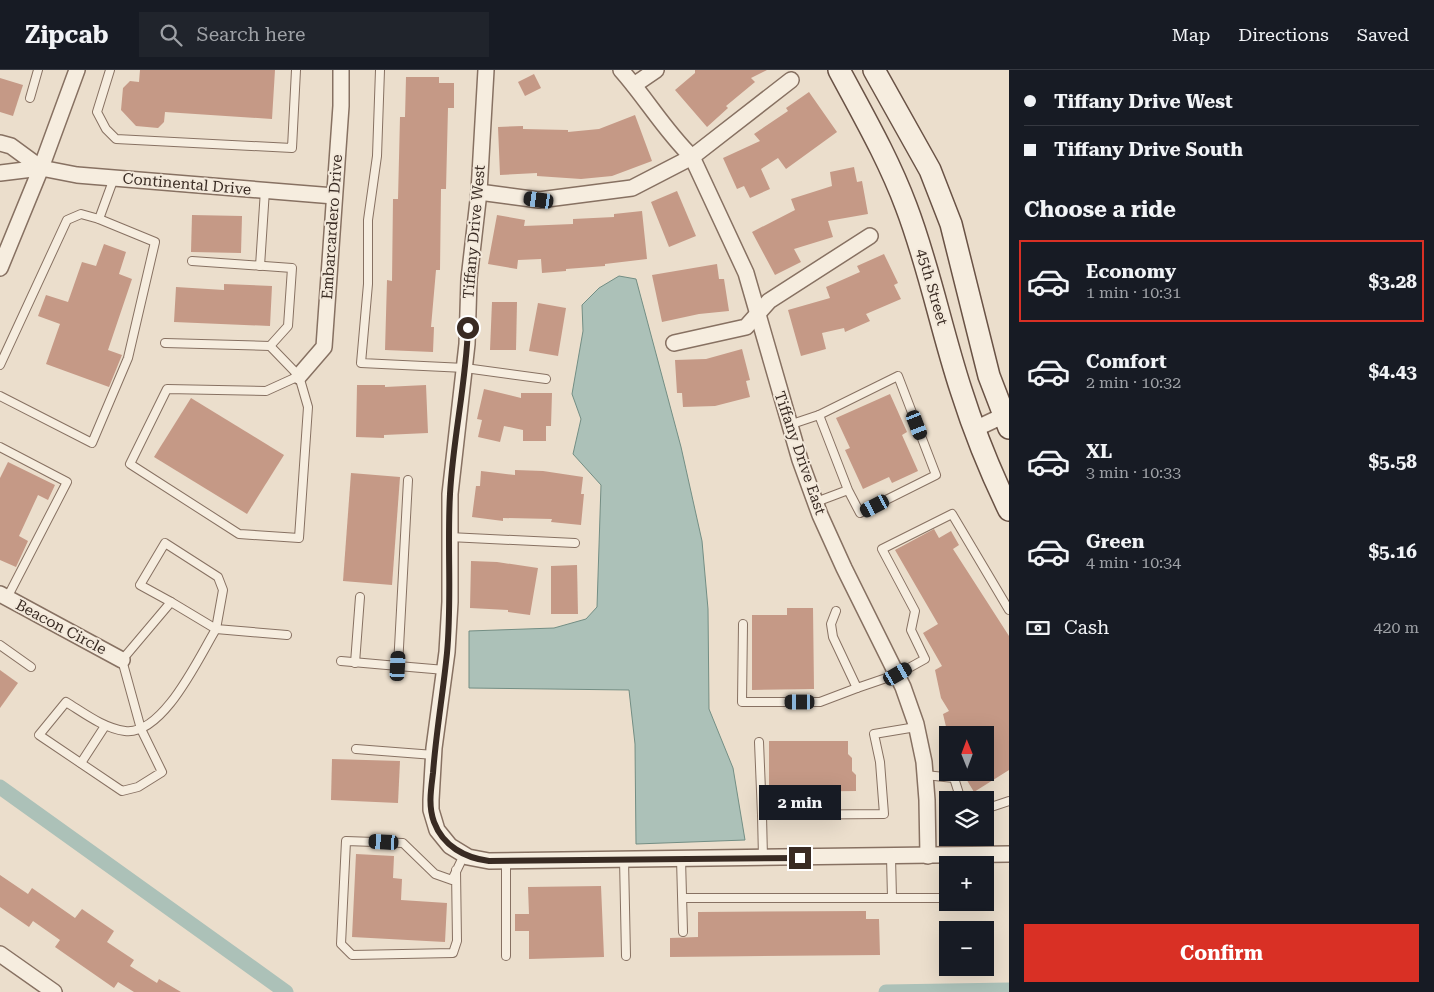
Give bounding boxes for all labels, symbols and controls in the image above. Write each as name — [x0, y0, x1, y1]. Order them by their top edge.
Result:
search box — [139, 12, 489, 57]
text: Zipcab — [25, 21, 109, 49]
icon: search — [157, 21, 185, 49]
text: Search here — [197, 23, 305, 46]
text: Map — [1172, 24, 1210, 45]
text: Directions — [1238, 24, 1329, 45]
text: Saved — [1357, 24, 1409, 45]
text: Tiffany Drive West — [1054, 90, 1233, 113]
text: Tiffany Drive South — [1054, 138, 1243, 161]
street label: Embarcardero Drive — [318, 154, 346, 300]
street label: Tiffany Drive West — [459, 164, 489, 300]
street label: Continental Drive — [122, 169, 252, 199]
car — [523, 190, 554, 210]
text: Choose a ride — [1024, 197, 1176, 222]
street label: 45th Street — [912, 247, 952, 328]
icon: car — [1026, 259, 1071, 304]
text: Economy — [1086, 260, 1176, 283]
text: $3.28 — [1368, 270, 1417, 293]
text: 1 min · 10:31 — [1086, 283, 1181, 302]
route start — [457, 317, 479, 339]
icon: car — [1026, 349, 1071, 394]
text: Comfort — [1086, 350, 1167, 373]
text: $4.43 — [1368, 360, 1417, 383]
text: 2 min · 10:32 — [1086, 373, 1181, 392]
street label: Tiffany Drive East — [770, 389, 830, 517]
car — [904, 408, 929, 442]
icon: car — [1026, 439, 1071, 484]
text: XL — [1086, 440, 1112, 463]
text: $5.58 — [1368, 450, 1417, 473]
text: 3 min · 10:33 — [1086, 463, 1181, 482]
car — [858, 493, 891, 519]
icon: car — [1026, 529, 1071, 574]
text: Green — [1086, 530, 1144, 553]
text: $5.16 — [1368, 540, 1417, 563]
text: 4 min · 10:34 — [1086, 553, 1181, 572]
street label: Beacon Circle — [13, 596, 109, 658]
icon: cash — [1024, 614, 1052, 642]
text: Cash — [1064, 616, 1109, 639]
text: 420 m — [1373, 618, 1419, 637]
car — [389, 651, 406, 681]
car — [881, 660, 914, 688]
car — [785, 695, 815, 710]
north arrow — [939, 726, 994, 781]
map controls — [939, 726, 994, 976]
callout: 2 min — [759, 786, 841, 820]
button: layers — [939, 791, 994, 846]
text: 2 min — [778, 793, 822, 812]
car — [368, 834, 399, 850]
route end — [789, 847, 811, 869]
button: + — [939, 856, 994, 911]
button: − — [939, 921, 994, 976]
button: Confirm — [1024, 924, 1419, 982]

